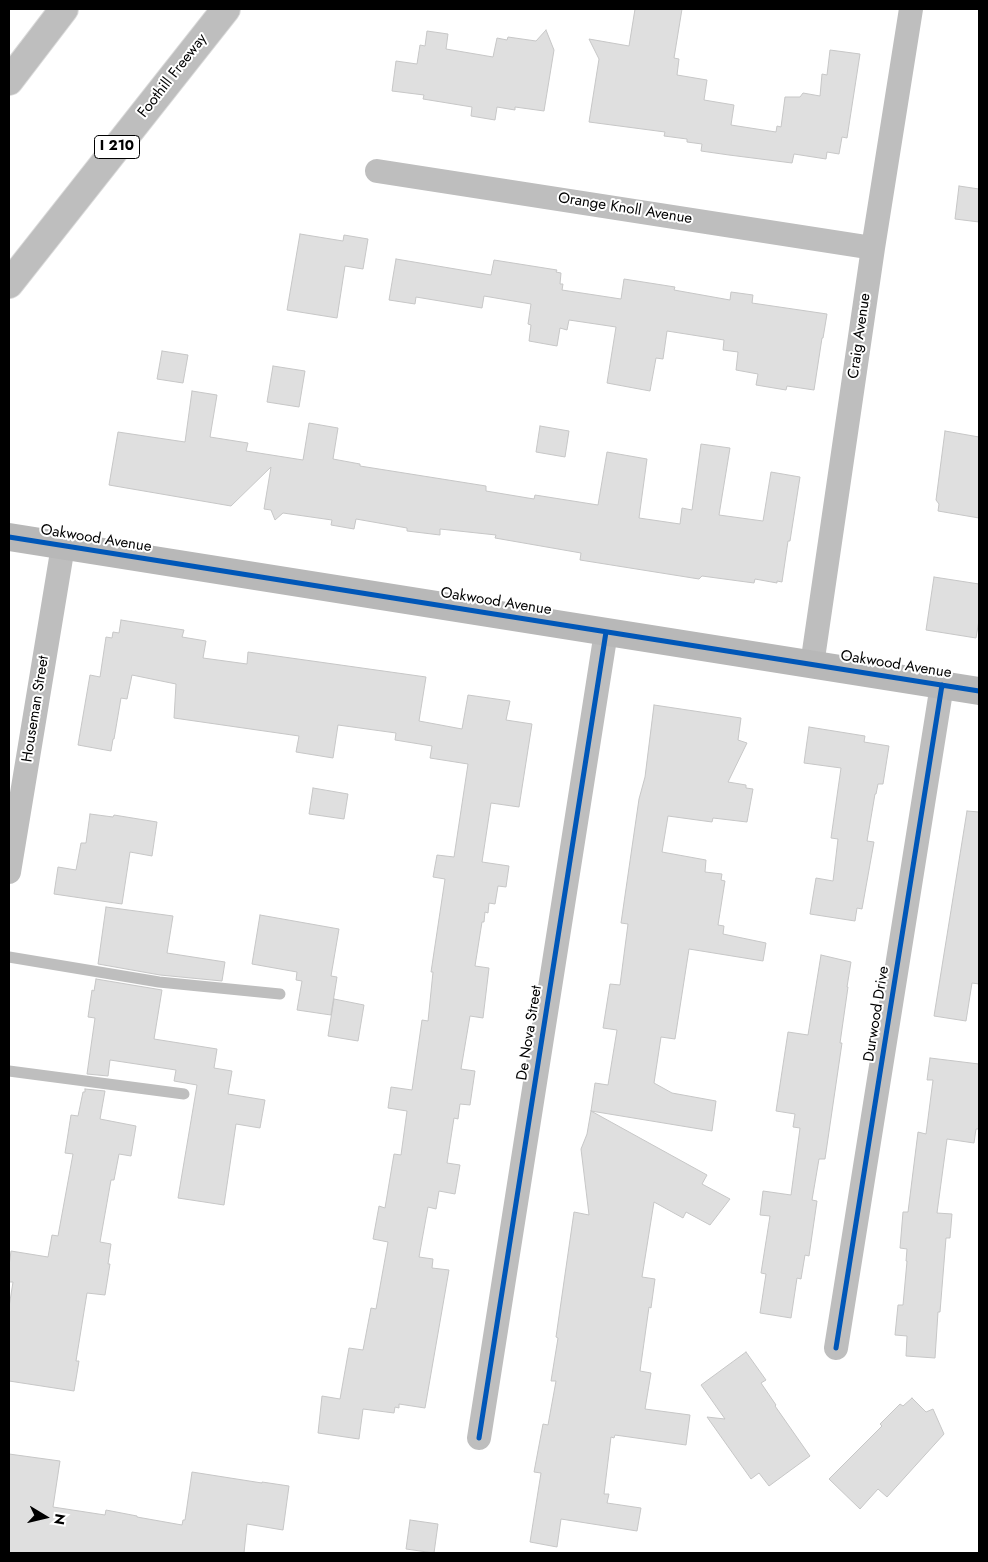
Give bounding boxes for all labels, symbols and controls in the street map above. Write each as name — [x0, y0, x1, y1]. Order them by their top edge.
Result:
street label: Foothill Freeway — [135, 30, 211, 122]
road number: I 210 — [94, 136, 140, 158]
street label: Orange Knoll Avenue — [557, 190, 693, 228]
street label: Craig Avenue — [845, 292, 875, 380]
street label: Oakwood Avenue — [39, 521, 153, 557]
street label: Oakwood Avenue — [439, 584, 553, 620]
street label: Oakwood Avenue — [839, 647, 953, 683]
street label: Houseman Street — [19, 654, 53, 764]
street label: Durwood Drive — [861, 965, 893, 1063]
street label: De Nova Street — [514, 984, 546, 1082]
north arrow — [20, 1492, 70, 1542]
text: N — [49, 1512, 71, 1526]

